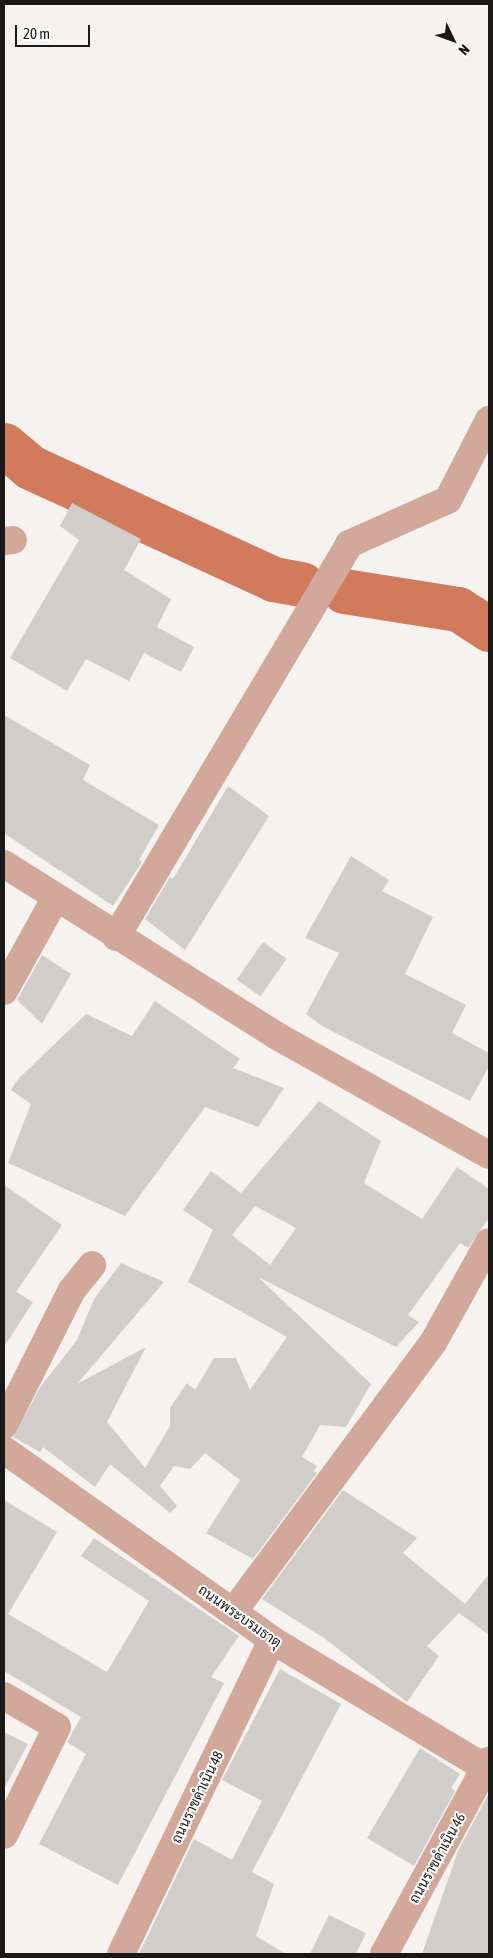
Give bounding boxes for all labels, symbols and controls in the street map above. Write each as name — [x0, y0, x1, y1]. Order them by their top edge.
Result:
scale bar — [18, 15, 92, 47]
north arrow — [428, 15, 478, 65]
text: 20 m — [23, 25, 50, 42]
text: N — [455, 42, 473, 58]
street label: ถนนพระบรมธาตุ — [195, 1581, 285, 1651]
street label: ถนนราขดำเนิน 48 — [167, 1748, 227, 1846]
street label: ถนนราขดำเนิน 46 — [405, 1810, 469, 1906]

